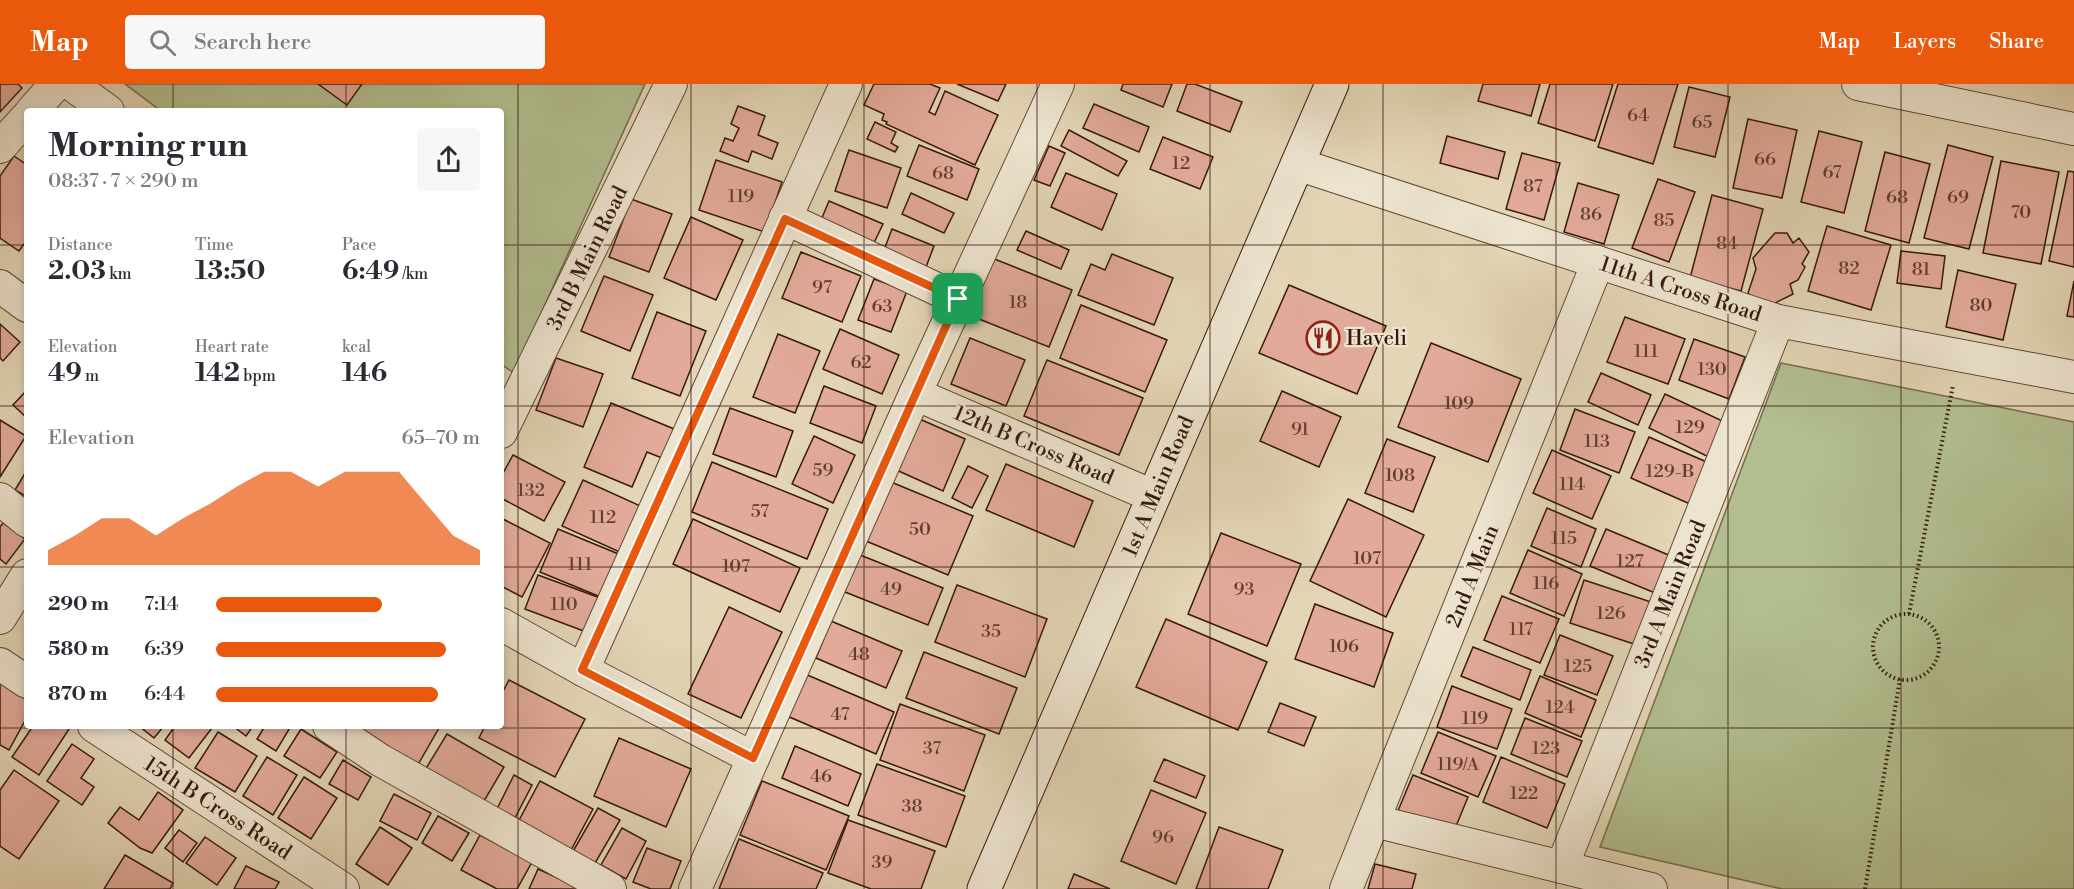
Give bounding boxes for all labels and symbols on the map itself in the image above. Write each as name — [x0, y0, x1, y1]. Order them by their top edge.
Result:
house number: 64 — [1627, 104, 1649, 127]
house number: 65 — [1692, 111, 1712, 134]
house number: 66 — [1754, 148, 1776, 171]
house number: 12 — [1172, 152, 1190, 175]
house number: 67 — [1822, 161, 1842, 184]
house number: 68 — [932, 162, 954, 185]
house number: 87 — [1523, 175, 1543, 198]
street label: 3rd B Main Road — [542, 182, 634, 335]
house number: 119 — [728, 185, 754, 208]
house number: 68 — [1886, 186, 1908, 209]
house number: 69 — [1947, 186, 1969, 209]
house number: 70 — [2011, 201, 2031, 224]
house number: 86 — [1580, 203, 1602, 226]
house number: 85 — [1654, 209, 1675, 232]
house number: 84 — [1716, 232, 1738, 255]
street label: 11th A Cross Road — [1597, 252, 1765, 328]
house number: 82 — [1838, 257, 1860, 280]
house number: 81 — [1912, 258, 1930, 281]
pin — [932, 273, 983, 324]
house number: 97 — [812, 276, 832, 299]
house number: 18 — [1009, 291, 1027, 314]
house number: 80 — [1970, 294, 1993, 317]
house number: 63 — [872, 295, 892, 318]
restaurant icon: Haveli — [1305, 320, 1341, 356]
place label: Haveli — [1346, 326, 1407, 352]
house number: 111 — [1634, 340, 1658, 363]
house number: 62 — [850, 351, 872, 374]
house number: 130 — [1697, 358, 1727, 381]
house number: 109 — [1444, 392, 1474, 415]
street label: 12th B Cross Road — [950, 400, 1118, 491]
street label: 1st A Main Road — [1118, 412, 1200, 561]
house number: 129 — [1675, 416, 1705, 439]
house number: 91 — [1291, 418, 1309, 441]
house number: 113 — [1584, 430, 1610, 453]
house number: 59 — [813, 459, 834, 482]
house number: 129-B — [1645, 460, 1695, 483]
house number: 108 — [1385, 464, 1415, 487]
house number: 114 — [1559, 473, 1585, 496]
house number: 132 — [517, 479, 545, 502]
house number: 57 — [751, 500, 769, 523]
house number: 112 — [590, 506, 616, 529]
street label: 3rd A Main Road — [1629, 517, 1712, 672]
house number: 50 — [909, 518, 931, 541]
street label: 2nd A Main — [1441, 521, 1505, 631]
house number: 115 — [1551, 527, 1577, 550]
house number: 107 — [1353, 547, 1381, 570]
house number: 127 — [1616, 550, 1644, 573]
house number: 111 — [568, 553, 592, 576]
house number: 107 — [722, 555, 750, 578]
house number: 116 — [1533, 572, 1559, 595]
house number: 49 — [880, 578, 902, 601]
house number: 93 — [1234, 578, 1254, 601]
house number: 110 — [550, 593, 578, 616]
house number: 126 — [1596, 602, 1626, 625]
house number: 117 — [1509, 618, 1533, 641]
house number: 35 — [981, 620, 1001, 643]
house number: 106 — [1329, 635, 1359, 658]
house number: 48 — [848, 643, 870, 666]
house number: 125 — [1564, 655, 1592, 678]
house number: 124 — [1545, 696, 1575, 719]
house number: 47 — [830, 703, 850, 726]
house number: 119 — [1462, 707, 1488, 730]
house number: 37 — [923, 737, 941, 760]
house number: 123 — [1532, 737, 1560, 760]
street label: 15th B Cross Road — [139, 751, 296, 866]
house number: 119/A — [1437, 753, 1480, 776]
house number: 46 — [810, 765, 832, 788]
house number: 122 — [1510, 782, 1538, 805]
house number: 38 — [902, 795, 922, 818]
house number: 96 — [1152, 826, 1174, 849]
house number: 39 — [872, 851, 893, 874]

